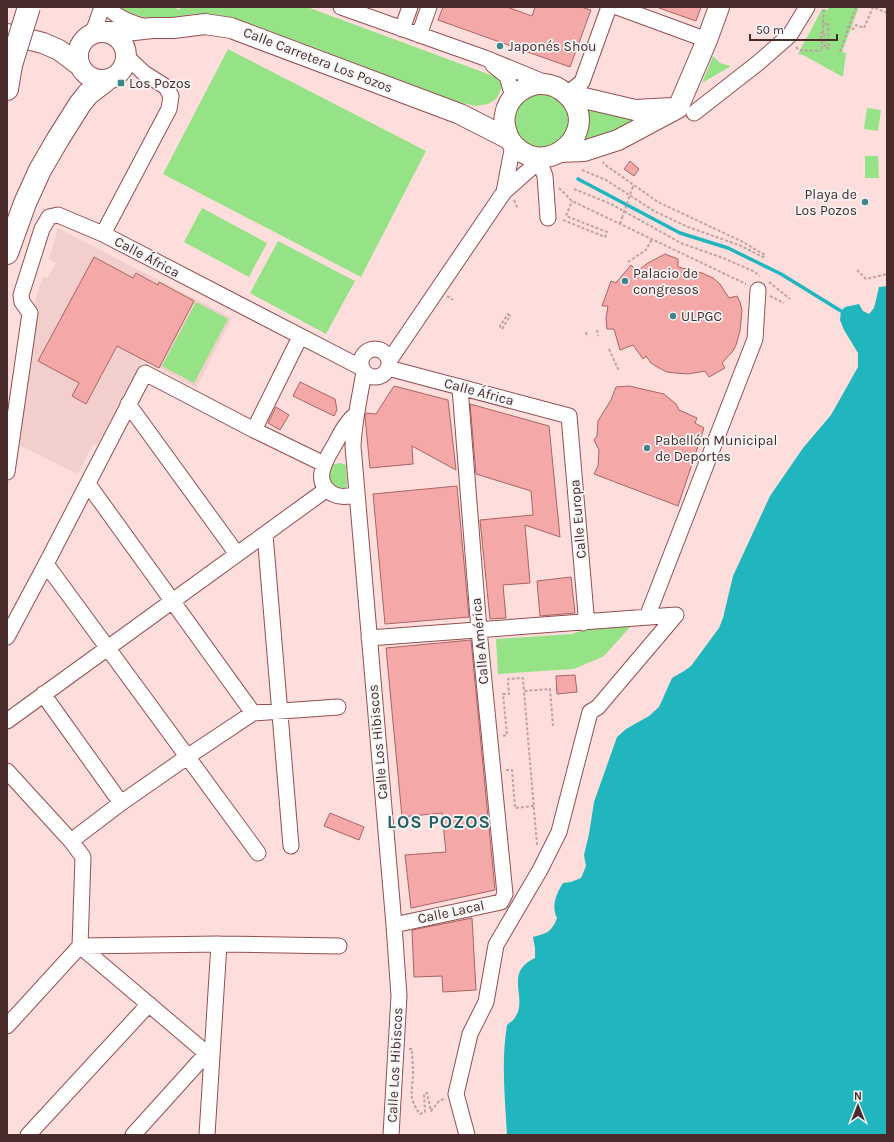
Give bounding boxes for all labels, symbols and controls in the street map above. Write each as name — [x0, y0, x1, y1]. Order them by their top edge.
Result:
scale bar — [750, 16, 837, 42]
text: 50 m — [756, 23, 784, 37]
street label: Calle Carretera Los Pozos — [241, 24, 395, 96]
place label: Japonés Shou — [508, 38, 597, 55]
marker: Japonés Shou — [495, 41, 505, 51]
place label: Los Pozos — [129, 75, 191, 92]
marker: Los Pozos — [116, 78, 126, 88]
place label: Playa de Los Pozos — [795, 186, 857, 219]
marker: Playa de Los Pozos — [860, 197, 870, 207]
street label: Calle África — [111, 232, 183, 281]
place label: Palacio de congresos — [633, 265, 699, 298]
marker: Palacio de congresos — [620, 276, 630, 286]
place label: ULPGC — [681, 308, 722, 325]
marker: ULPGC — [668, 311, 678, 321]
street label: Calle África — [442, 374, 516, 409]
place label: Pabellón Municipal de Deportes — [655, 432, 777, 465]
marker: Pabellón Municipal de Deportes — [642, 443, 652, 453]
street label: Calle Europa — [566, 479, 590, 559]
street label: Calle América — [468, 597, 492, 685]
street label: Calle Los Hibiscos — [365, 684, 391, 800]
district label: LOS POZOS — [387, 811, 491, 833]
street label: Calle Lacal — [416, 897, 486, 927]
street label: Calle Los Hibiscos — [383, 1007, 407, 1123]
north arrow — [838, 1086, 878, 1126]
text: N — [854, 1090, 862, 1103]

